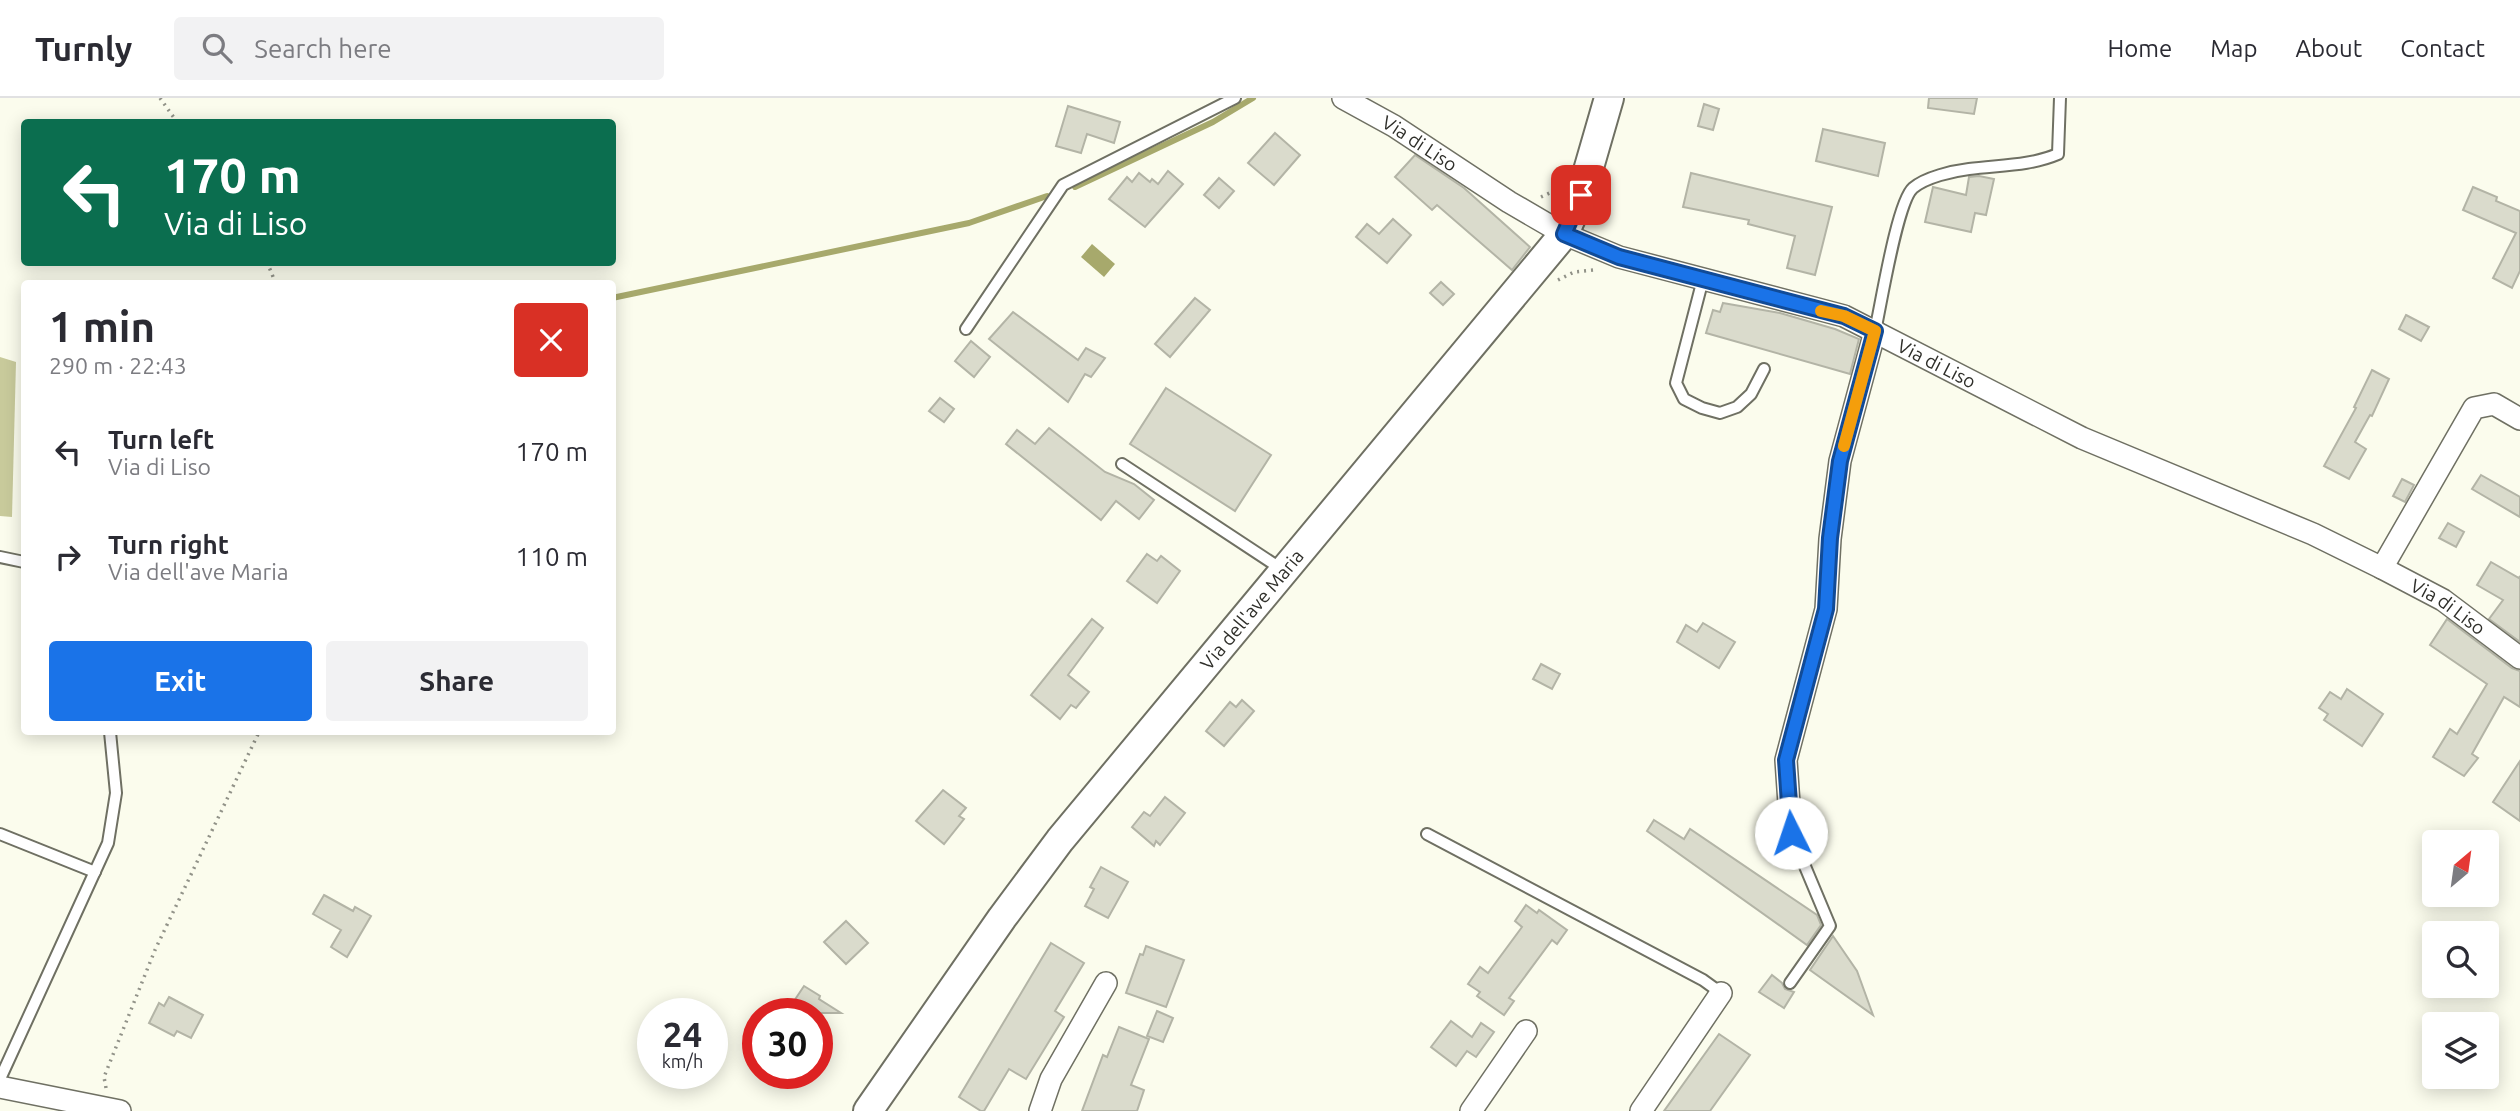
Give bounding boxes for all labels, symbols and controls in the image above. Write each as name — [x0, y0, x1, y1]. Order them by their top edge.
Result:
search box — [174, 17, 664, 80]
icon: search — [198, 29, 236, 67]
text: Turnly — [35, 30, 132, 67]
text: Search here — [254, 34, 392, 63]
text: Home — [2107, 35, 2172, 62]
text: Map — [2210, 35, 2257, 62]
text: About — [2295, 35, 2362, 62]
text: Contact — [2400, 35, 2485, 62]
street label: Via di Liso — [1378, 111, 1461, 176]
icon: left — [49, 147, 140, 238]
text: 170 m — [164, 147, 301, 202]
pin — [1551, 165, 1611, 225]
icon: arrive — [1562, 176, 1600, 214]
text: Via di Liso — [164, 205, 307, 241]
text: 1 min — [49, 303, 155, 350]
button: close — [514, 303, 588, 377]
street label: Via di Liso — [1894, 334, 1980, 393]
text: 290 m · 22:43 — [49, 353, 187, 378]
text: Turn left — [108, 425, 214, 454]
icon: left — [49, 433, 87, 471]
text: 170 m — [516, 437, 588, 466]
text: Via di Liso — [108, 454, 211, 479]
text: Turn right — [108, 530, 229, 559]
icon: right — [49, 538, 87, 576]
text: 110 m — [516, 542, 588, 571]
street label: Via dell'ave Maria — [1196, 545, 1308, 674]
text: Via dell'ave Maria — [108, 559, 289, 584]
street label: Via di Liso — [2407, 574, 2490, 639]
button: Exit — [49, 641, 312, 721]
button: Share — [326, 641, 588, 721]
position arrow — [1754, 796, 1828, 870]
north arrow — [2422, 830, 2499, 906]
map controls — [2422, 830, 2499, 1089]
button: search — [2422, 921, 2499, 998]
speed limit sign: 30 — [742, 998, 833, 1089]
button: layers — [2422, 1012, 2499, 1089]
text: 24 — [663, 1014, 702, 1054]
text: km/h — [662, 1051, 703, 1071]

